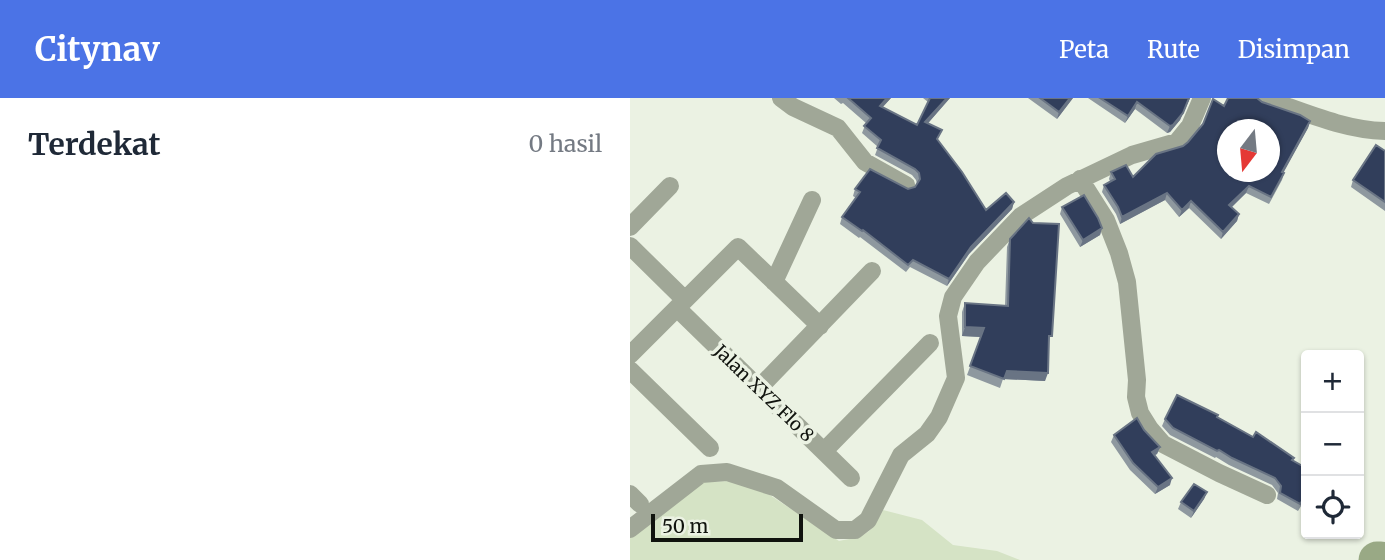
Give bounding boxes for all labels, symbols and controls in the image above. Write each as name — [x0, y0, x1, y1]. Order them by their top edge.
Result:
text: Citynav — [35, 29, 160, 70]
text: Peta — [1059, 34, 1109, 65]
text: Rute — [1147, 34, 1200, 65]
text: Disimpan — [1238, 34, 1350, 65]
north arrow — [1217, 119, 1280, 182]
text: Terdekat — [28, 125, 161, 163]
text: 0 hasil — [528, 129, 602, 158]
street label: Jalan XYZ Flo 8 — [709, 339, 819, 446]
map controls — [1301, 350, 1364, 539]
button: + — [1301, 350, 1364, 413]
button: − — [1301, 413, 1364, 476]
button: locate — [1301, 476, 1364, 539]
scale bar — [651, 511, 803, 543]
text: 50 m — [662, 514, 708, 538]

